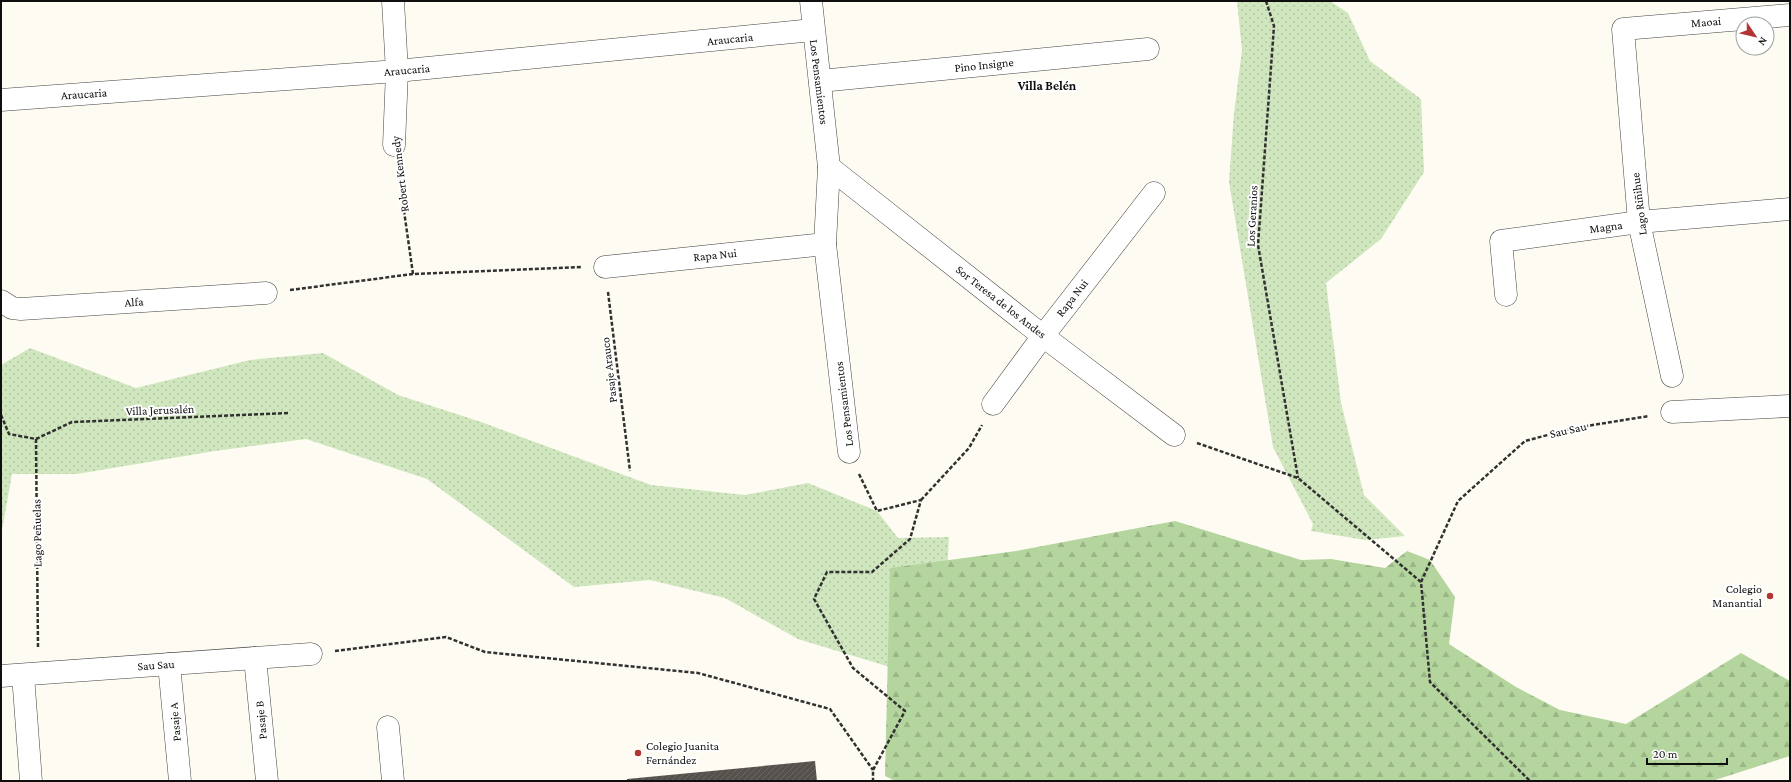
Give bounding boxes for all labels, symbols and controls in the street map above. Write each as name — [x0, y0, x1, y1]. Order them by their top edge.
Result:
street label: Maoai — [1690, 14, 1722, 30]
north arrow — [1735, 16, 1775, 56]
street label: Araucaria — [706, 30, 754, 48]
text: N — [1756, 35, 1770, 49]
street label: Los Pensamientos — [807, 39, 831, 126]
street label: Pino Insigne — [954, 55, 1014, 75]
street label: Araucaria — [383, 61, 431, 79]
district label: Villa Belén — [1017, 78, 1077, 93]
street label: Araucaria — [60, 85, 108, 103]
street label: Robert Kennedy — [388, 135, 412, 213]
street label: Lago Riñihue — [1628, 172, 1650, 236]
street label: Los Geranios — [1243, 185, 1261, 247]
street label: Magna — [1589, 218, 1624, 236]
street label: Rapa Nui — [693, 246, 737, 264]
street label: Sor Teresa de los Andes — [953, 262, 1049, 342]
street label: Rapa Nui — [1053, 277, 1091, 319]
street label: Alfa — [124, 294, 144, 310]
street label: Pasaje Arauco — [598, 336, 620, 403]
street label: Los Pensamientos — [832, 360, 856, 447]
street label: Villa Jerusalén — [126, 402, 195, 418]
street label: Sau Sau — [1548, 419, 1588, 441]
street label: Lago Peñuelas — [29, 499, 45, 567]
place label: Colegio Manantial — [1712, 582, 1762, 610]
marker: Colegio Manantial — [1765, 591, 1775, 601]
street label: Sau Sau — [137, 657, 176, 673]
street label: Pasaje B — [252, 700, 270, 740]
street label: Pasaje A — [166, 702, 184, 742]
place label: Colegio Juanita Fernández — [646, 739, 720, 767]
scale bar — [1647, 740, 1727, 766]
text: 20 m — [1653, 747, 1678, 761]
marker: Colegio Juanita Fernández — [633, 748, 643, 758]

